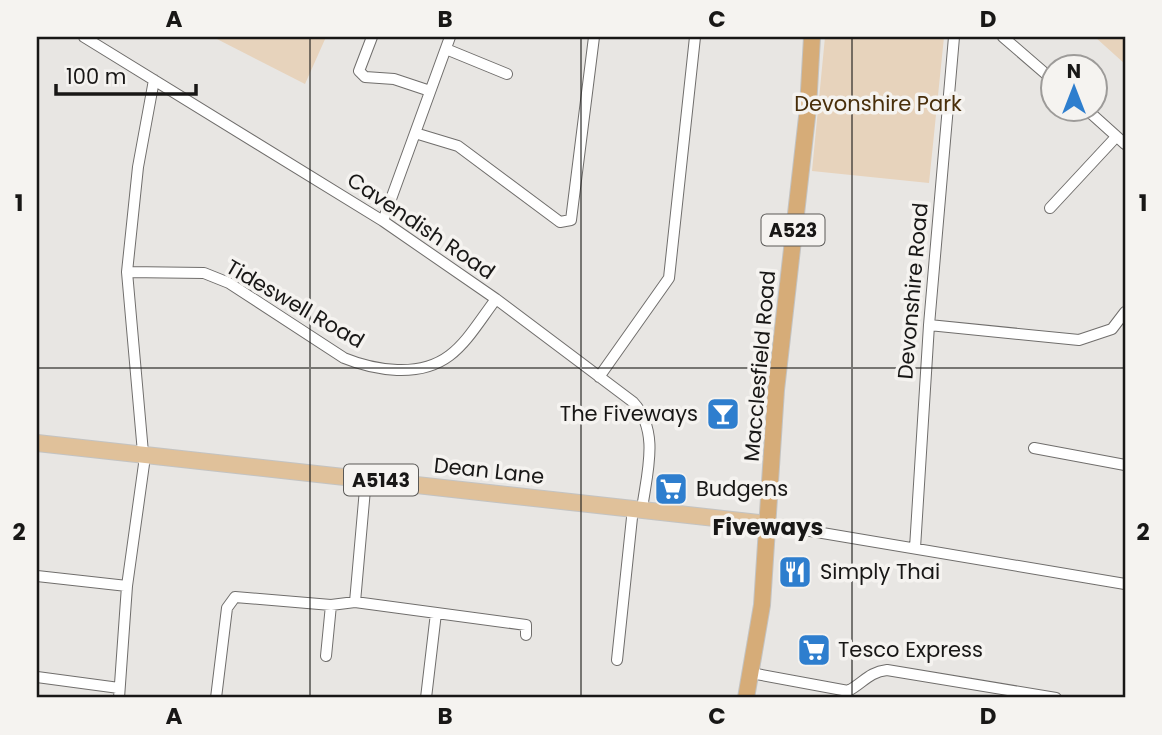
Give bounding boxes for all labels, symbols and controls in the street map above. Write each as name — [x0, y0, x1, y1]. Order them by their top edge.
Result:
text: A — [166, 3, 183, 35]
text: B — [437, 3, 453, 35]
text: C — [708, 3, 726, 35]
text: D — [980, 3, 996, 35]
scale bar — [56, 52, 196, 96]
north arrow — [1040, 52, 1110, 122]
text: N — [1067, 58, 1081, 85]
text: 100 m — [66, 62, 126, 91]
park label: Devonshire Park — [794, 89, 962, 118]
street label: Cavendish Road — [342, 165, 501, 286]
text: 1 — [15, 187, 23, 219]
text: 1 — [1139, 187, 1147, 219]
street label: Devonshire Road — [890, 201, 935, 380]
road number: A523 — [762, 214, 824, 246]
street label: Tideswell Road — [221, 252, 370, 355]
street label: Macclesfield Road — [737, 269, 782, 463]
bar icon: The Fiveways — [704, 395, 742, 433]
place label: The Fiveways — [560, 399, 698, 428]
street label: Dean Lane — [432, 450, 546, 491]
road number: A5143 — [344, 464, 418, 495]
supermarket icon: Budgens — [652, 470, 690, 508]
place label: Budgens — [696, 474, 788, 503]
district label: Fiveways — [713, 511, 823, 543]
text: 2 — [12, 516, 26, 548]
text: 2 — [1136, 516, 1150, 548]
restaurant icon: Simply Thai — [776, 553, 814, 591]
place label: Simply Thai — [820, 557, 940, 586]
supermarket icon: Tesco Express — [795, 631, 833, 669]
place label: Tesco Express — [838, 635, 983, 664]
text: A — [166, 700, 183, 732]
text: B — [437, 700, 453, 732]
text: C — [708, 700, 726, 732]
text: D — [980, 700, 996, 732]

